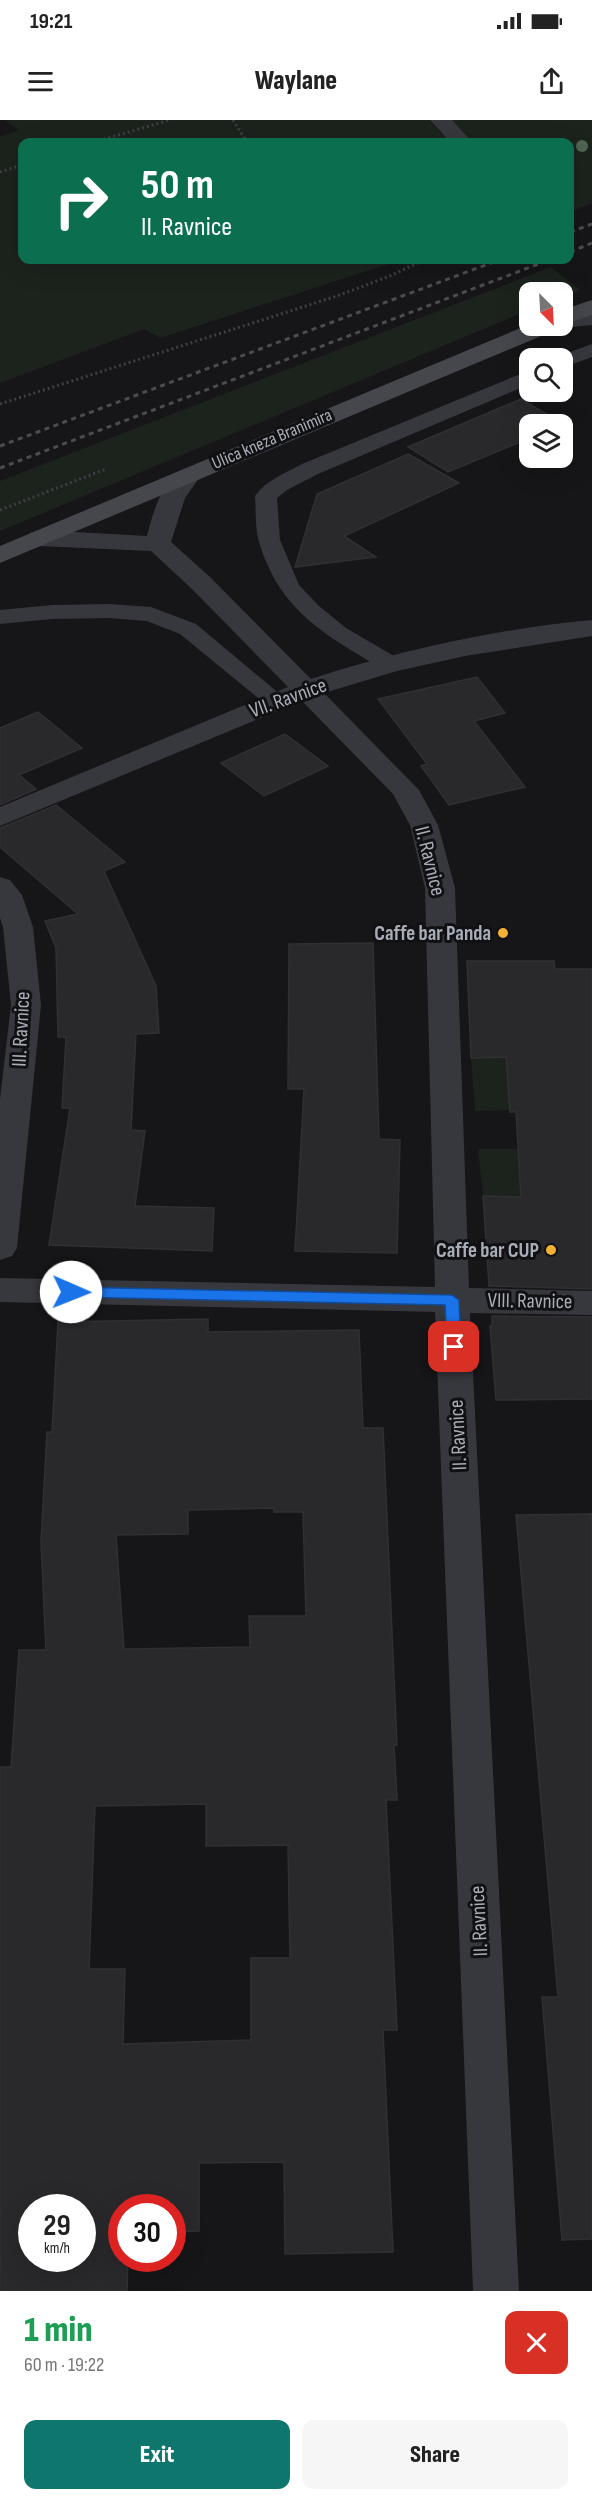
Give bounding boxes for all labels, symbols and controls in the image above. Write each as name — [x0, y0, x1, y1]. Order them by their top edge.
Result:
text: 19:21 — [30, 8, 72, 35]
icon: menu — [24, 65, 57, 98]
text: Waylane — [255, 65, 337, 97]
icon: share — [535, 65, 568, 98]
text: 50 m — [141, 160, 214, 211]
icon: right — [42, 162, 120, 240]
text: II. Ravnice — [141, 211, 232, 243]
north arrow — [519, 282, 573, 336]
map controls — [519, 282, 573, 468]
button: search — [519, 348, 573, 402]
street label: Ulica kneza Branimira — [209, 404, 335, 474]
button: layers — [519, 414, 573, 468]
street label: VII. Ravnice — [246, 673, 330, 723]
street label: II. Ravnice — [409, 824, 451, 898]
place label: Caffe bar Panda — [374, 921, 491, 946]
marker: Caffe bar Panda — [496, 926, 510, 940]
street label: III. Ravnice — [7, 991, 35, 1067]
place label: Caffe bar CUP — [436, 1238, 539, 1263]
marker: Caffe bar CUP — [544, 1243, 558, 1257]
position arrow — [39, 1260, 103, 1324]
street label: VIII. Ravnice — [487, 1288, 573, 1314]
pin — [428, 1321, 479, 1372]
icon: arrive — [437, 1330, 470, 1363]
street label: II. Ravnice — [444, 1399, 472, 1471]
street label: II. Ravnice — [465, 1885, 493, 1957]
speed limit sign: 30 — [108, 2194, 186, 2272]
text: 29 — [43, 2208, 71, 2244]
text: km/h — [44, 2239, 70, 2258]
text: 1 min — [24, 2309, 92, 2352]
button: close — [505, 2311, 568, 2374]
text: 60 m · 19:22 — [24, 2353, 104, 2377]
button: Exit — [24, 2420, 290, 2489]
button: Share — [302, 2420, 568, 2489]

